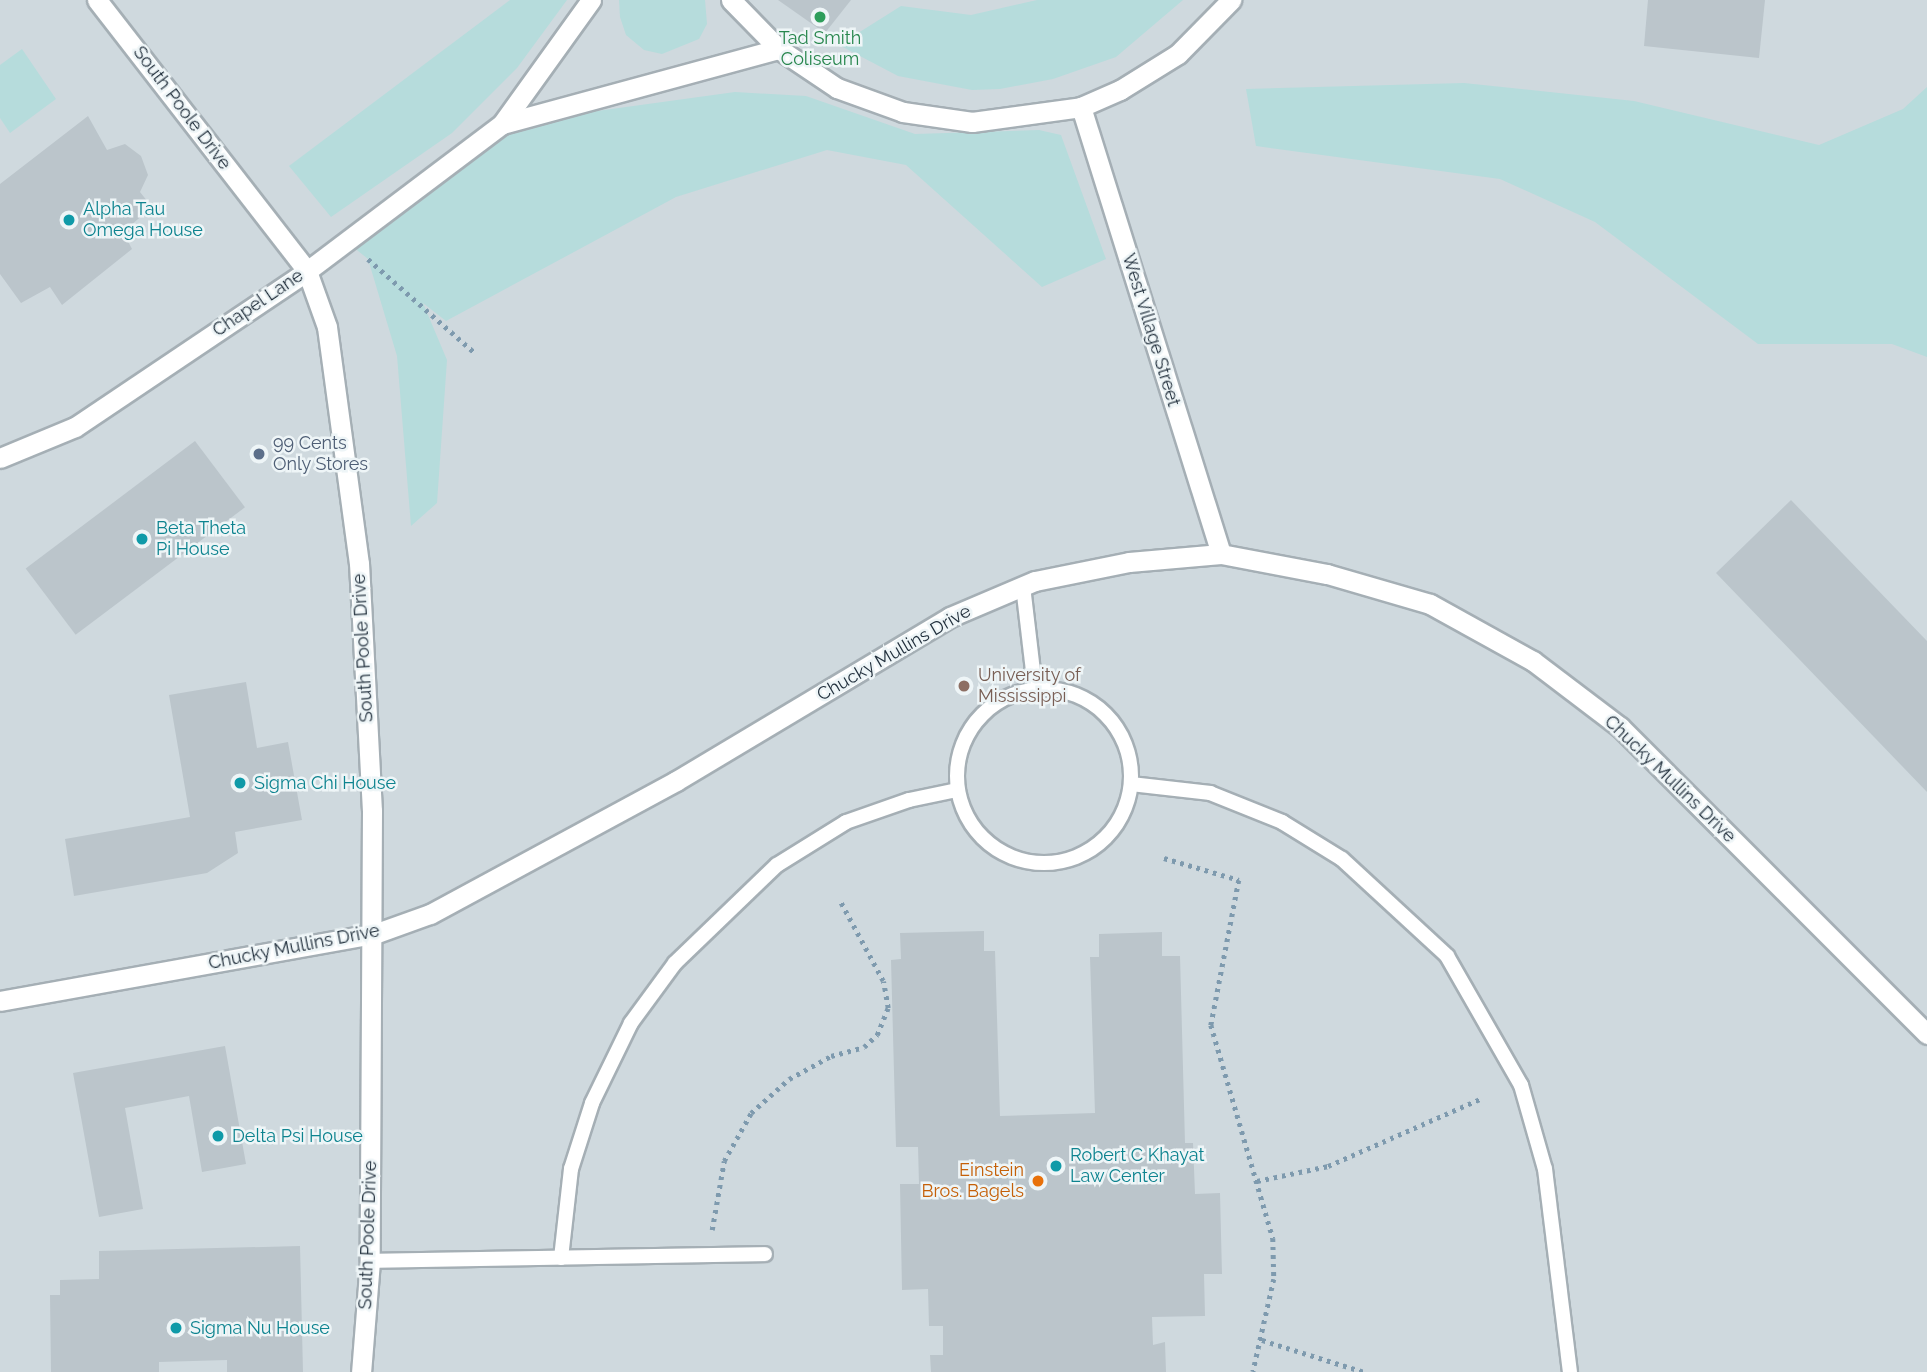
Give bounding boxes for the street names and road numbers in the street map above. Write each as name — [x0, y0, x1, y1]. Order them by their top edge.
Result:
street label: South Poole Drive — [129, 42, 235, 174]
street label: West Village Street — [1117, 251, 1185, 409]
street label: Chapel Lane — [208, 265, 308, 341]
street label: South Poole Drive — [348, 573, 378, 723]
street label: Chucky Mullins Drive — [813, 600, 975, 706]
street label: Chucky Mullins Drive — [1600, 711, 1740, 847]
street label: Chucky Mullins Drive — [206, 920, 382, 974]
street label: South Poole Drive — [355, 1160, 381, 1310]

